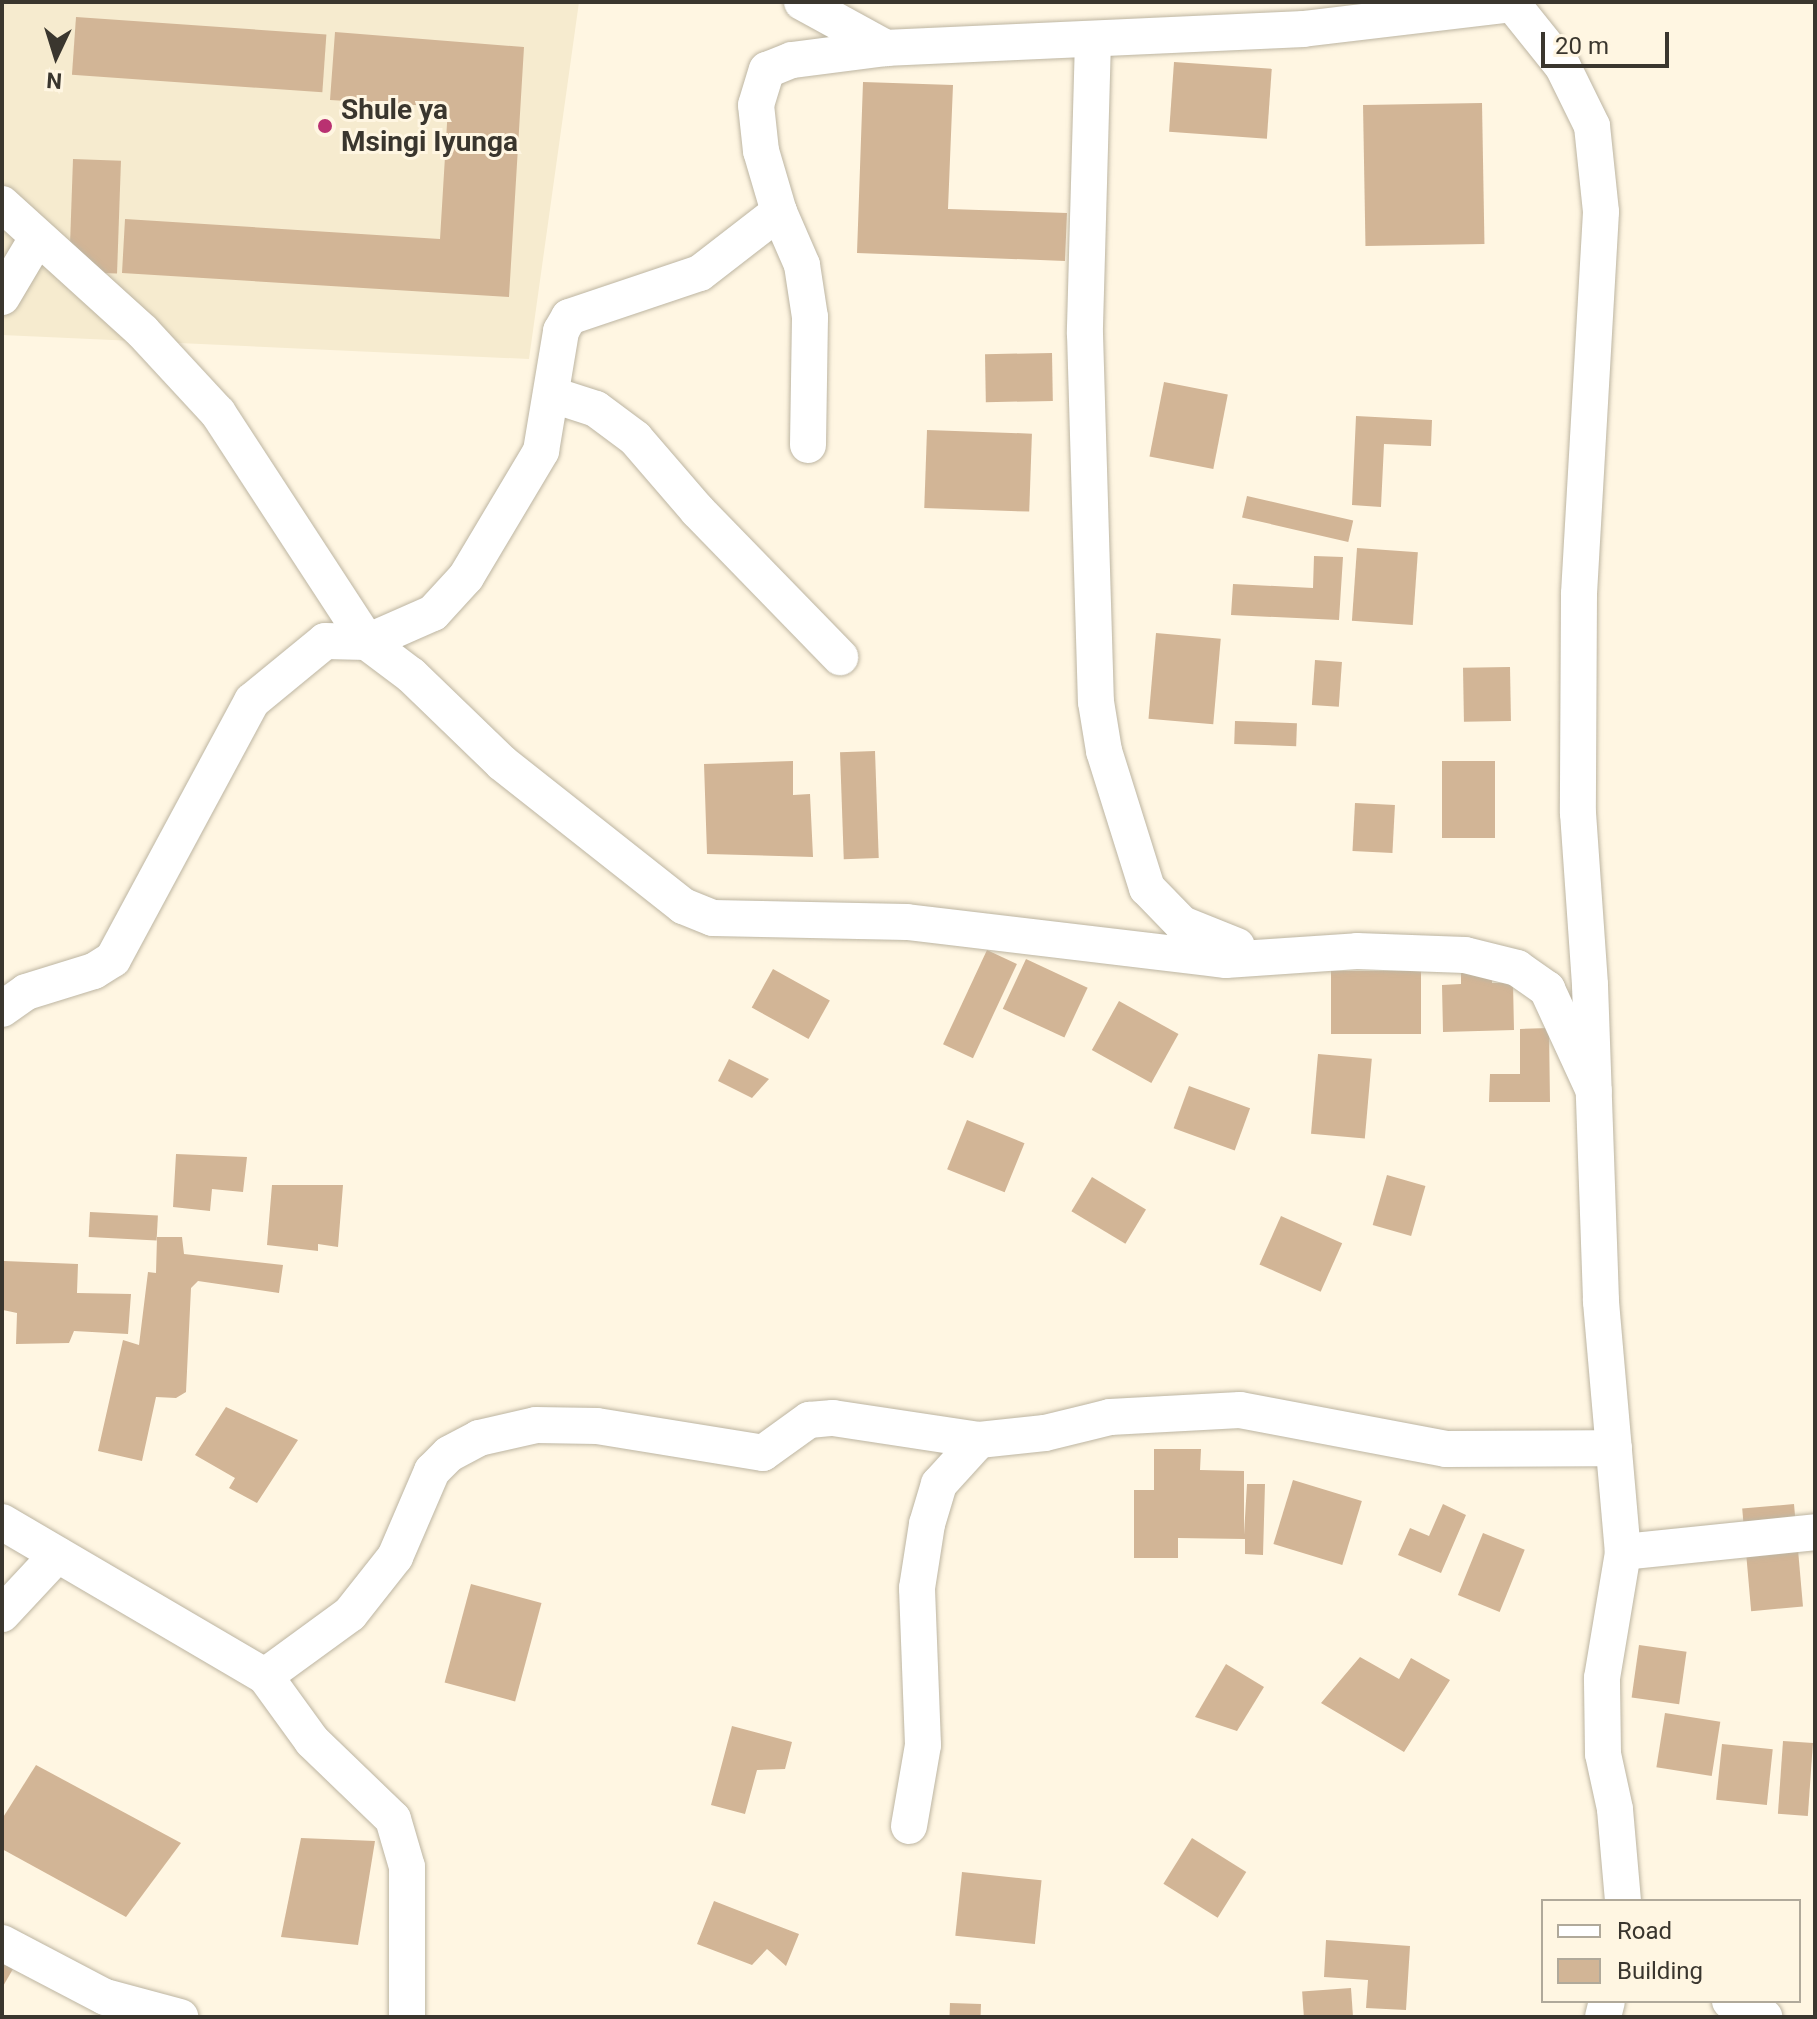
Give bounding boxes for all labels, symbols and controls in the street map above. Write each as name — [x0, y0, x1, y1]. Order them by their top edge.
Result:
north arrow — [16, 16, 96, 96]
scale bar — [1545, 16, 1673, 66]
text: 20 m — [1555, 32, 1609, 60]
text: N — [46, 67, 63, 93]
place label: Shule ya Msingi Iyunga — [341, 93, 518, 159]
marker: Shule ya Msingi Iyunga — [316, 117, 334, 135]
legend — [1541, 1899, 1801, 2003]
text: Road — [1617, 1917, 1672, 1945]
text: Building — [1617, 1957, 1703, 1985]

